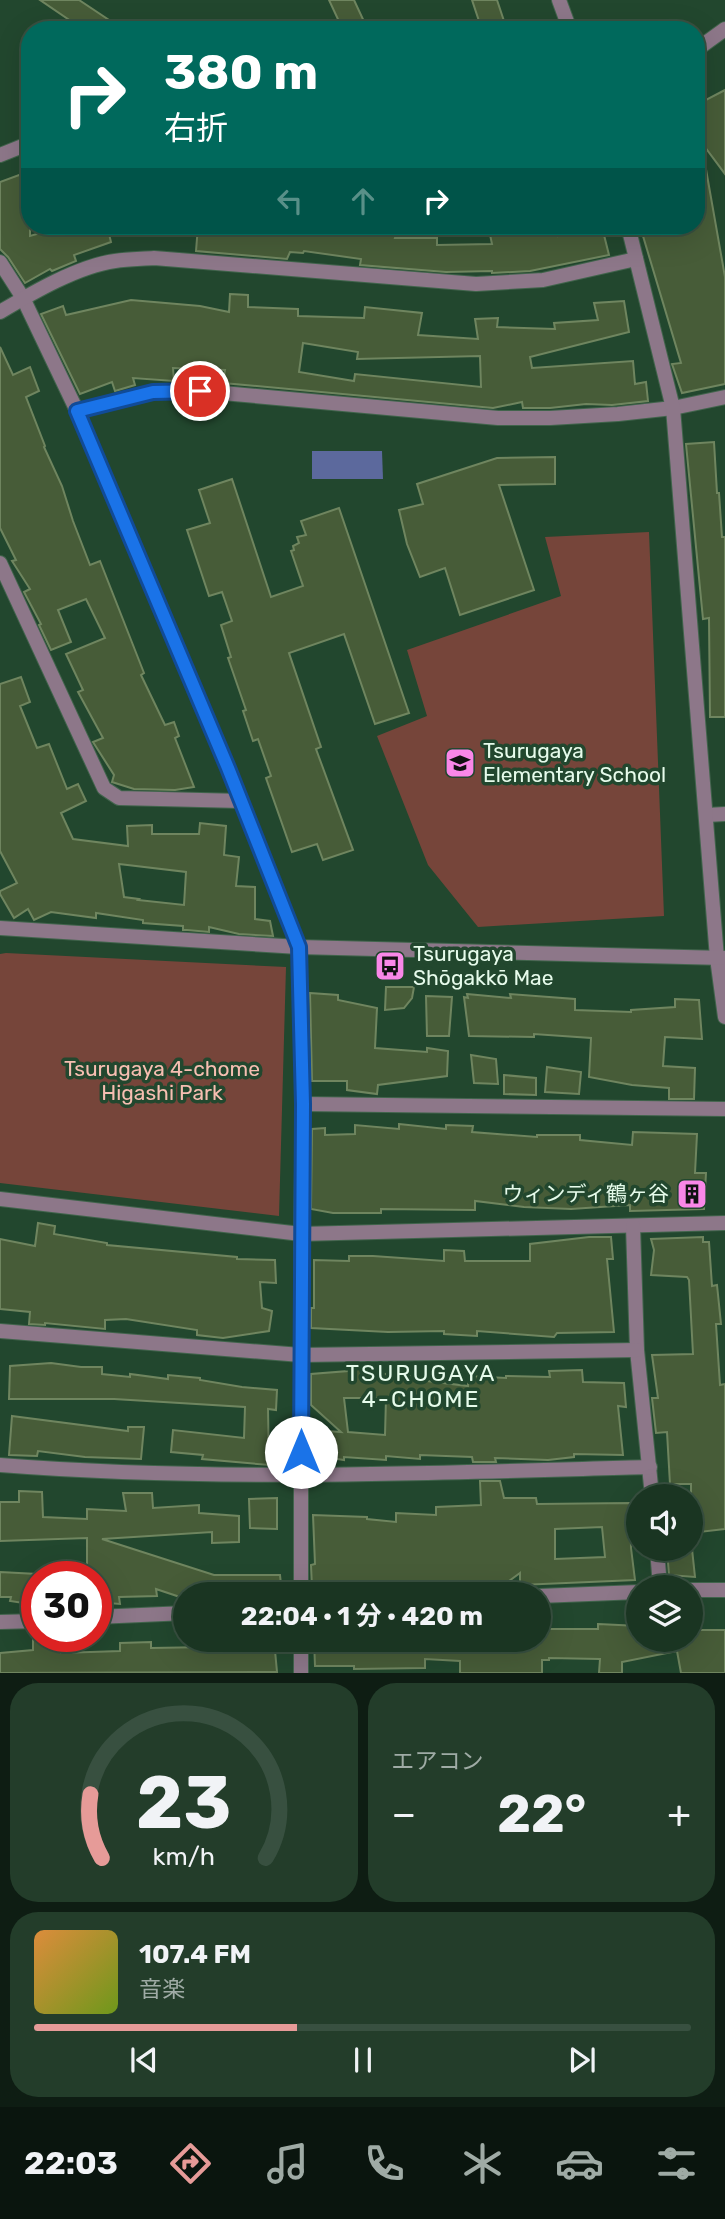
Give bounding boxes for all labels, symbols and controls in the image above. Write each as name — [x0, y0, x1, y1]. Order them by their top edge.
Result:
text: 380 m — [164, 43, 318, 101]
icon: right — [49, 49, 140, 140]
text: 右折 — [164, 109, 228, 147]
icon: left — [271, 182, 309, 220]
icon: ahead — [344, 182, 382, 220]
icon: right — [417, 182, 455, 220]
pin — [170, 361, 230, 421]
icon: arrive — [181, 372, 219, 410]
place label: Tsurugaya Elementary School — [483, 738, 666, 787]
school or university icon: Tsurugaya Elementary School — [443, 746, 477, 780]
place label: Tsurugaya Shōgakkō Mae — [413, 941, 553, 990]
bus stop icon: Tsurugaya Shōgakkō Mae — [373, 949, 407, 983]
park label: Tsurugaya 4-chome Higashi Park — [64, 1056, 260, 1105]
building icon: ウィンディ鶴ヶ谷 — [675, 1177, 709, 1211]
place label: ウィンディ鶴ヶ谷 — [502, 1181, 669, 1206]
district label: TSURUGAYA 4-CHOME — [346, 1359, 496, 1413]
position arrow — [264, 1415, 338, 1489]
map controls — [626, 1484, 703, 1652]
button: sound — [626, 1484, 703, 1561]
speed limit sign: 30 — [21, 1561, 112, 1652]
button: layers — [626, 1575, 703, 1652]
text: 22:04 · 1 分 · 420 m — [241, 1601, 483, 1632]
text: エアコン — [392, 1747, 484, 1775]
text: 23 — [136, 1761, 231, 1847]
text: 22° — [497, 1783, 586, 1845]
text: − — [392, 1791, 416, 1837]
text: + — [667, 1791, 691, 1837]
text: km/h — [153, 1842, 215, 1871]
text: 107.4 FM — [139, 1939, 251, 1970]
text: 音楽 — [139, 1975, 185, 2003]
icon: previous — [125, 2041, 163, 2079]
icon: pause — [344, 2041, 382, 2079]
icon: next — [563, 2041, 601, 2079]
icon: directions — [166, 2139, 215, 2188]
icon: music — [263, 2139, 312, 2188]
icon: phone — [360, 2139, 409, 2188]
icon: climate — [458, 2139, 507, 2188]
icon: car — [555, 2139, 604, 2188]
icon: filters — [652, 2139, 701, 2188]
text: 22:03 — [24, 2144, 118, 2182]

